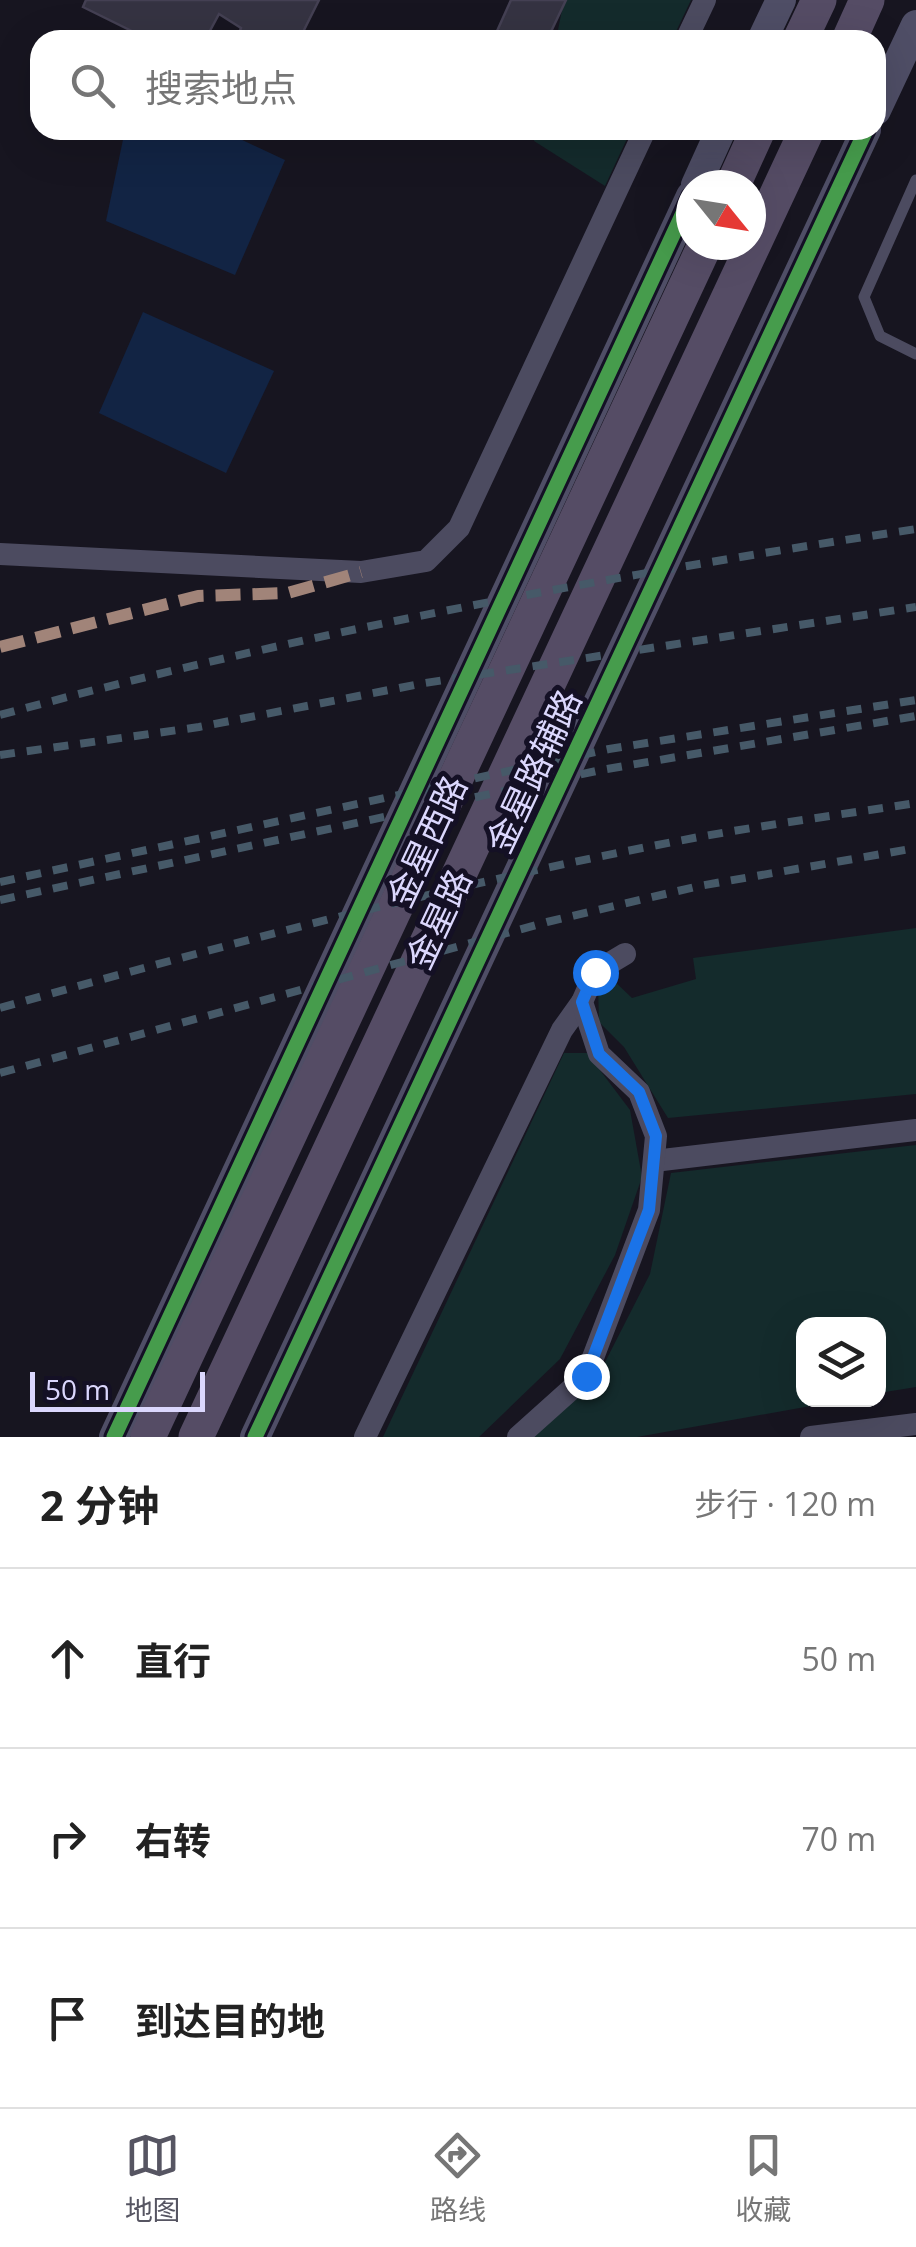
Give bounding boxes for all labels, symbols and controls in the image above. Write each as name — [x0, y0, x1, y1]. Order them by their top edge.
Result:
search box — [30, 30, 886, 140]
icon: search — [65, 58, 120, 113]
text: 搜索地点 — [145, 61, 297, 113]
north arrow — [676, 170, 766, 260]
street label: 金星路辅路 — [475, 682, 591, 860]
street label: 金星西路 — [375, 768, 477, 914]
street label: 金星路 — [395, 861, 481, 977]
route start — [573, 950, 619, 996]
map controls — [796, 1317, 886, 1407]
button: layers — [796, 1317, 886, 1407]
route end — [564, 1354, 610, 1400]
scale bar — [30, 1367, 205, 1412]
text: 50 m — [45, 1370, 110, 1408]
text: 2 分钟 — [40, 1476, 159, 1533]
text: 步行 · 120 m — [694, 1482, 876, 1525]
icon: ahead — [40, 1631, 95, 1686]
text: 直行 — [135, 1634, 211, 1686]
text: 50 m — [801, 1637, 876, 1680]
icon: right — [40, 1811, 95, 1866]
text: 右转 — [135, 1814, 211, 1866]
text: 70 m — [801, 1817, 876, 1860]
icon: arrive — [40, 1991, 95, 2046]
text: 到达目的地 — [135, 1994, 325, 2046]
tab: 地图 — [125, 2128, 181, 2228]
tab: 路线 — [430, 2128, 486, 2228]
tab: 收藏 — [735, 2128, 791, 2228]

